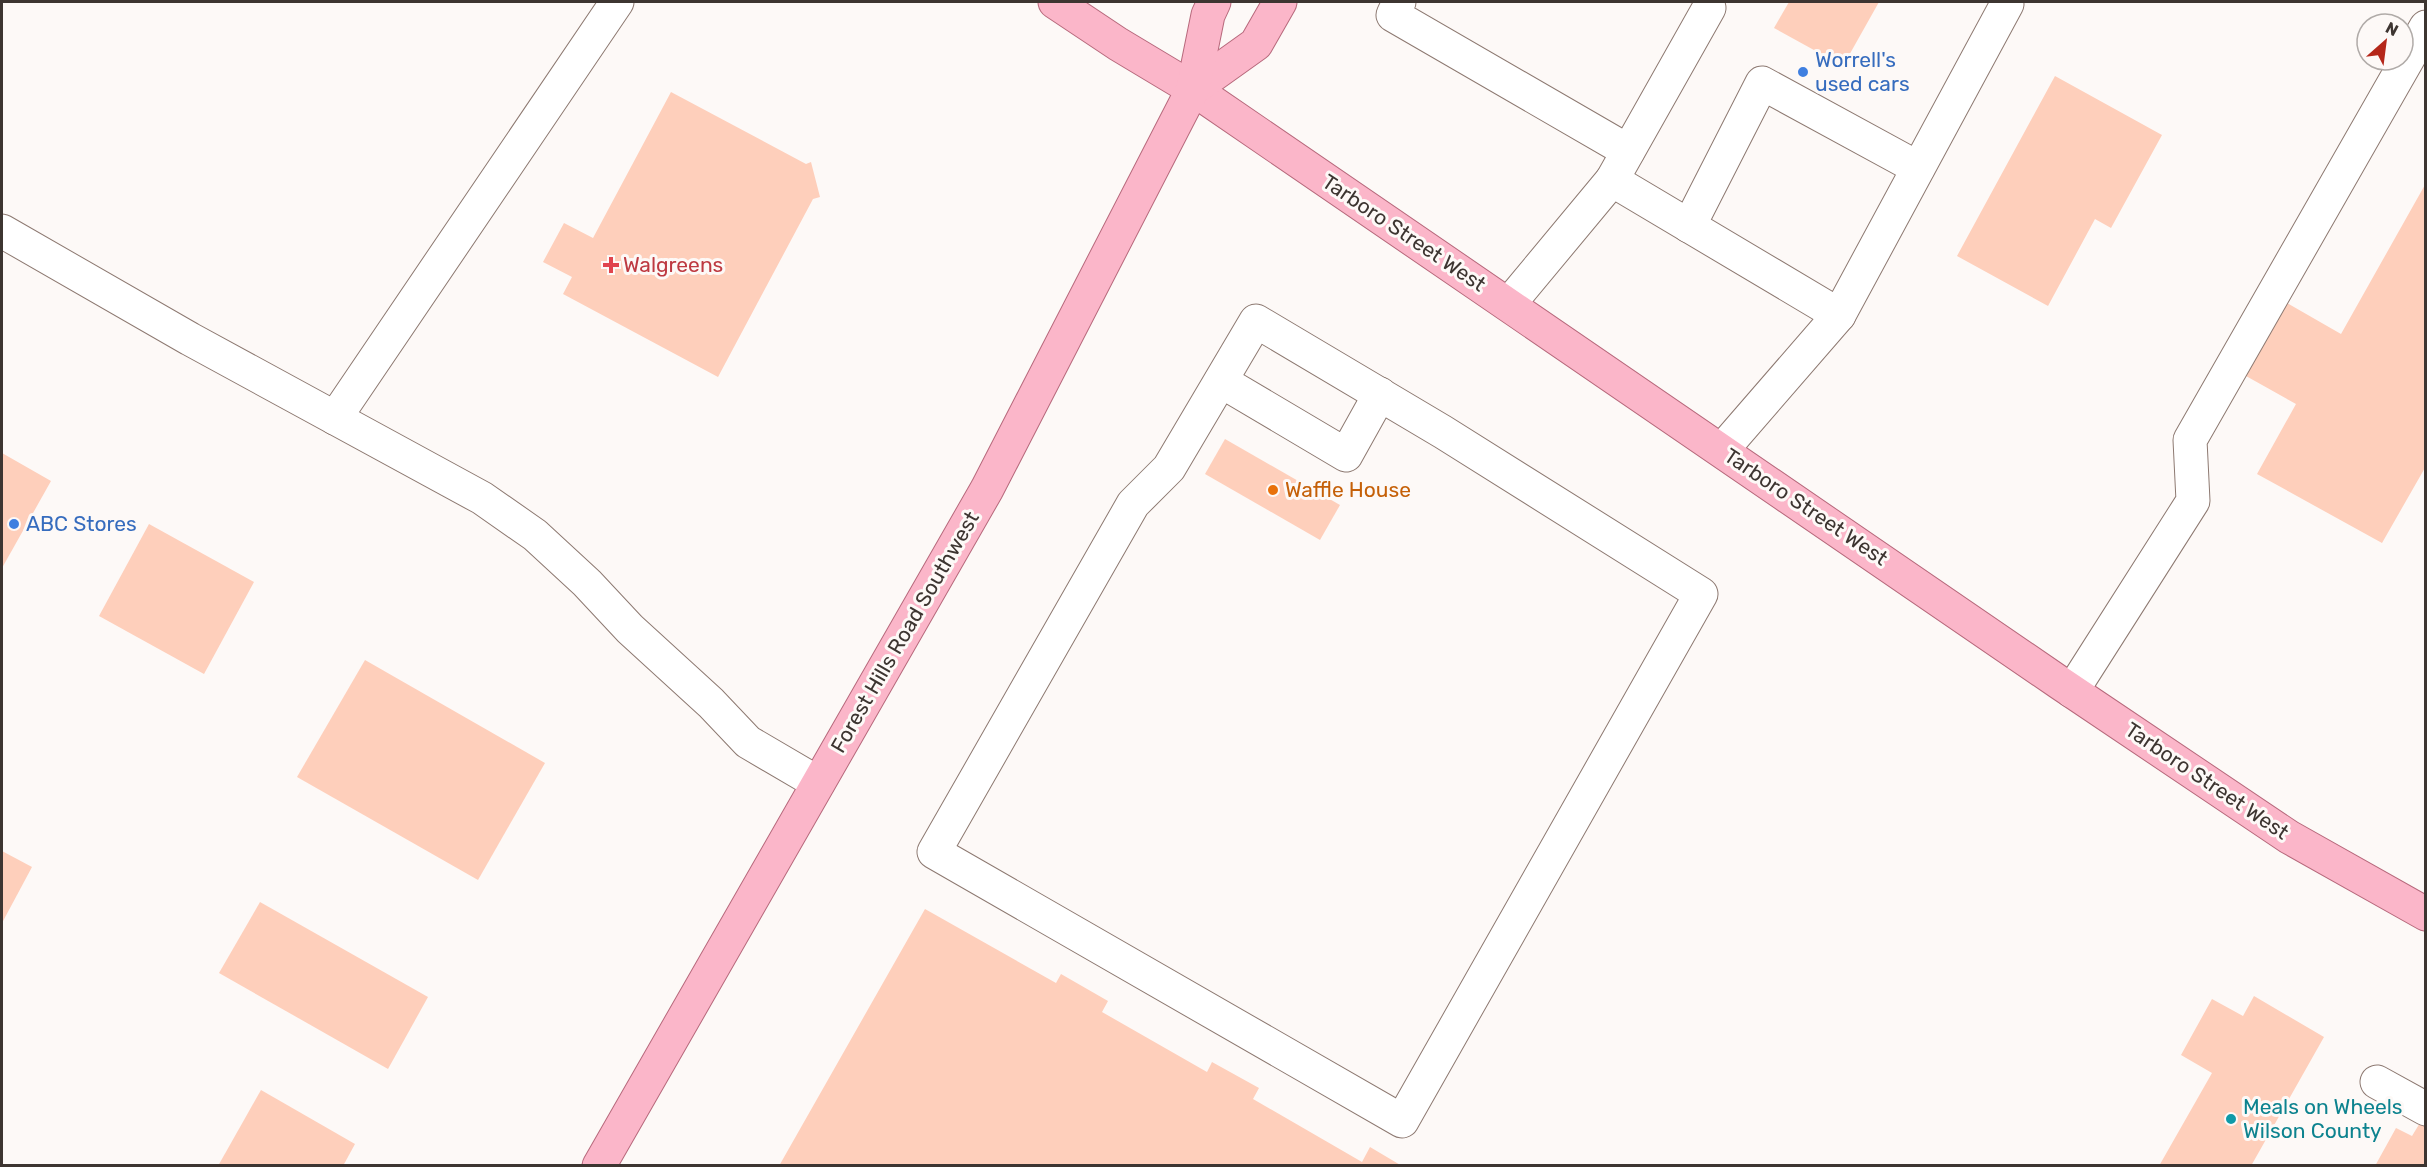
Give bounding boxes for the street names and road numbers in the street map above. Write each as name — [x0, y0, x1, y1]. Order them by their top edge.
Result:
street label: Tarboro Street West — [1318, 169, 1491, 297]
street label: Tarboro Street West — [1720, 443, 1893, 571]
street label: Forest Hills Road Southwest — [825, 507, 984, 757]
street label: Tarboro Street West — [2121, 717, 2294, 845]

